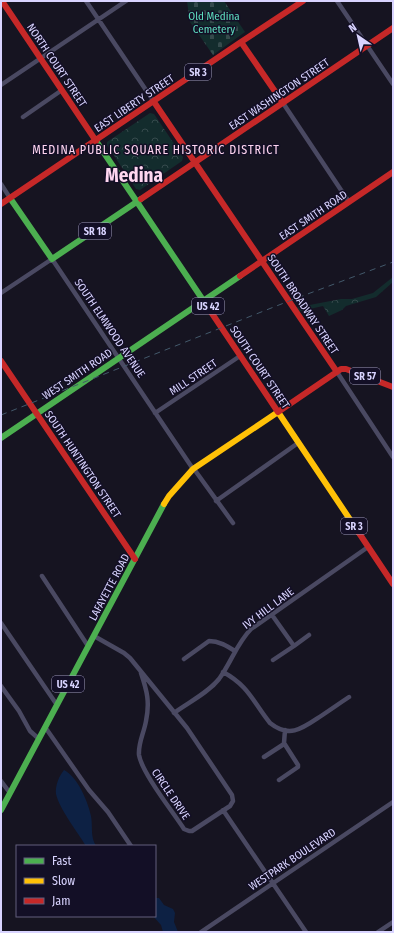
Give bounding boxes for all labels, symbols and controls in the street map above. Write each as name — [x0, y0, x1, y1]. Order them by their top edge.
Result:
park label: Old Medina Cemetery — [188, 10, 240, 36]
north arrow — [338, 16, 378, 56]
street label: NORTH COURT STREET — [24, 21, 90, 110]
text: N — [346, 21, 359, 35]
street label: EAST WASHINGTON STREET — [227, 55, 333, 133]
road number: SR 3 — [185, 64, 211, 80]
street label: EAST LIBERTY STREET — [92, 71, 177, 135]
district label: MEDINA PUBLIC SQUARE HISTORIC DISTRICT — [32, 143, 280, 157]
district label: Medina — [105, 164, 163, 187]
street label: EAST SMITH ROAD — [277, 188, 350, 243]
road number: SR 18 — [79, 223, 111, 239]
street label: SOUTH BROADWAY STREET — [264, 252, 341, 357]
street label: SOUTH ELMWOOD AVENUE — [72, 276, 148, 380]
road number: US 42 — [192, 298, 224, 314]
street label: SOUTH COURT STREET — [227, 323, 293, 412]
street label: WEST SMITH ROAD — [40, 346, 115, 403]
street label: MILL STREET — [167, 356, 220, 398]
road number: SR 57 — [350, 368, 380, 384]
street label: SOUTH HUNTINGTON STREET — [42, 408, 124, 521]
road number: SR 3 — [341, 518, 367, 534]
street label: LAFAYETTE ROAD — [86, 552, 132, 623]
street label: IVY HILL LANE — [240, 585, 297, 632]
road number: US 42 — [52, 676, 84, 692]
street label: CIRCLE DRIVE — [149, 766, 192, 822]
street label: WESTPARK BOULEVARD — [246, 826, 338, 893]
legend — [16, 845, 156, 917]
text: Fast — [52, 854, 71, 868]
text: Slow — [52, 874, 75, 888]
text: Jam — [52, 894, 70, 908]

